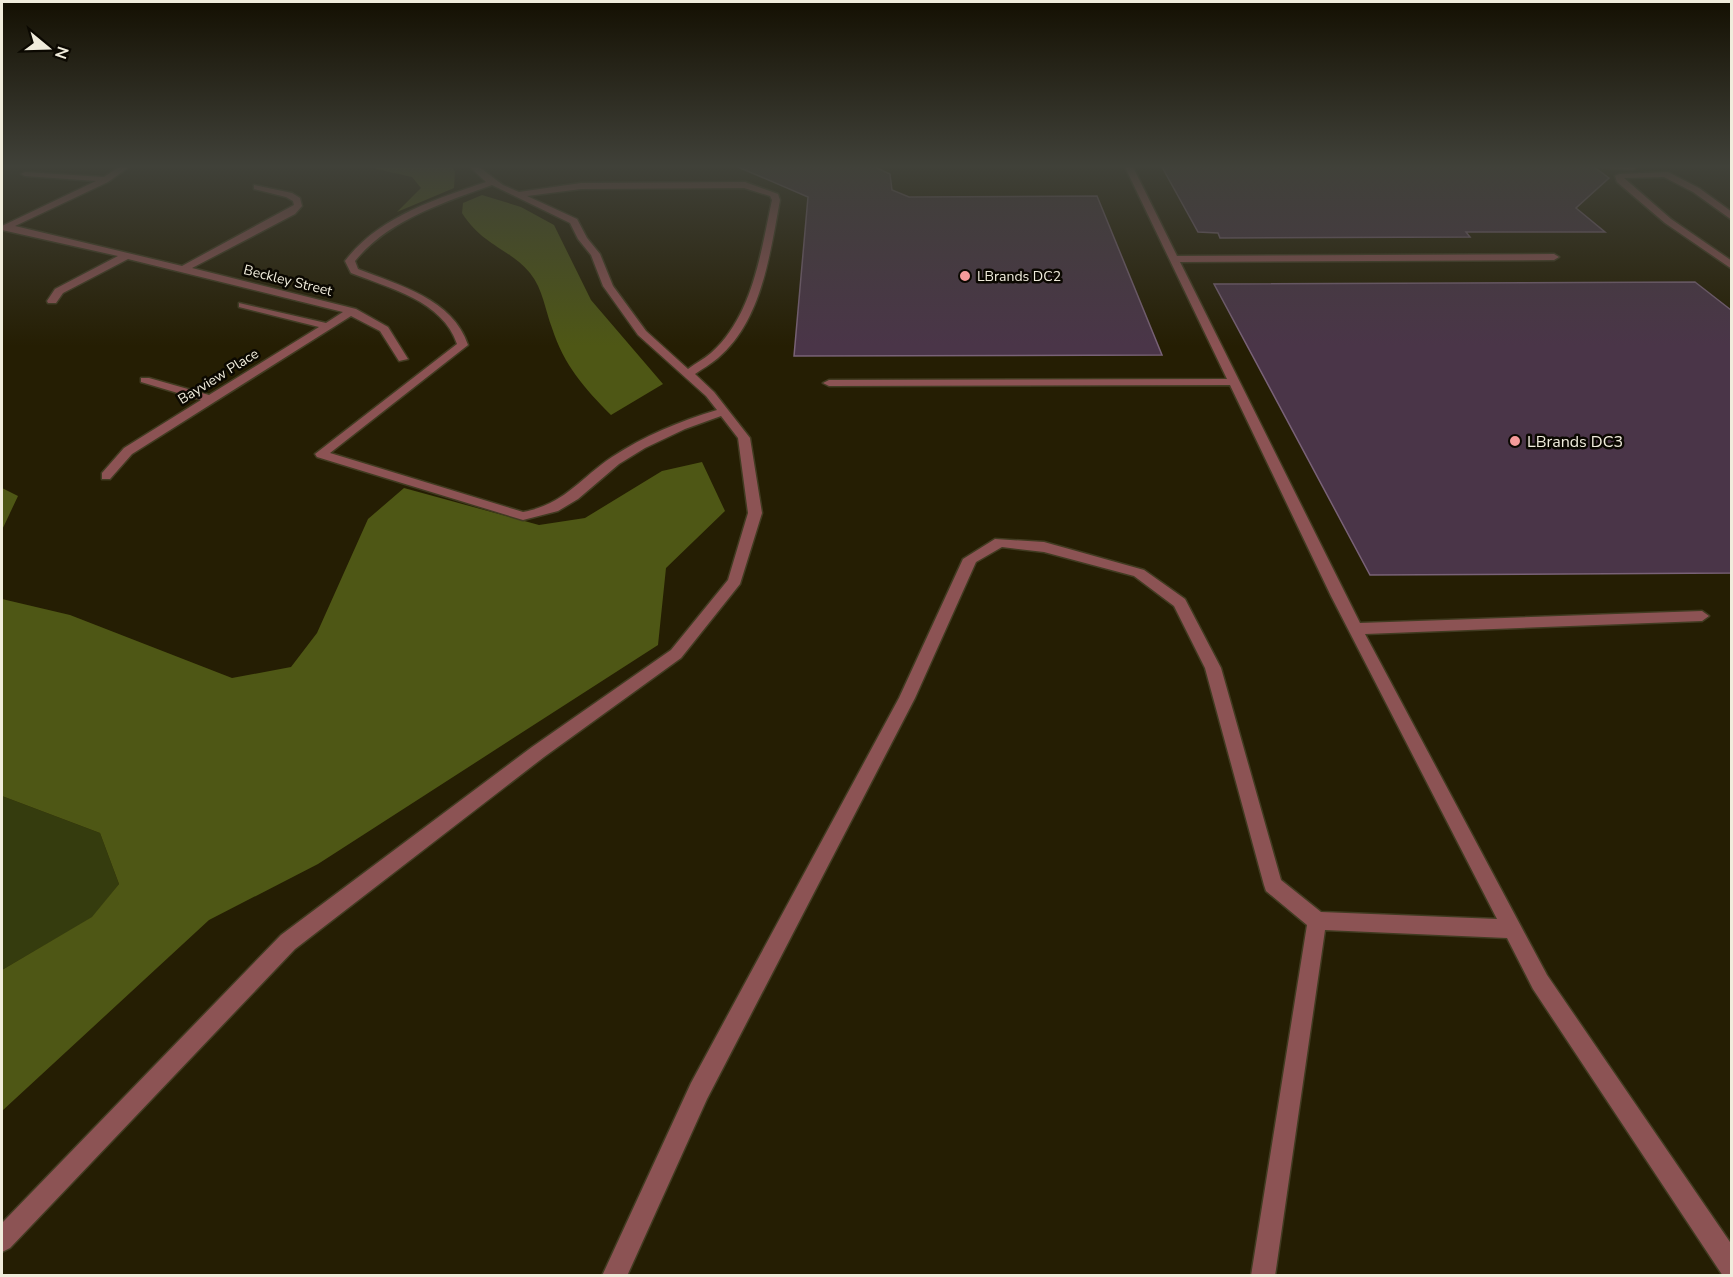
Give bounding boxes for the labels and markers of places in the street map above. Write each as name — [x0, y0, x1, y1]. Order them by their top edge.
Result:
place label: LBrands DC2 — [977, 267, 1061, 286]
marker: LBrands DC2 — [958, 269, 972, 283]
place label: LBrands DC3 — [1527, 431, 1623, 453]
marker: LBrands DC3 — [1508, 434, 1522, 448]

